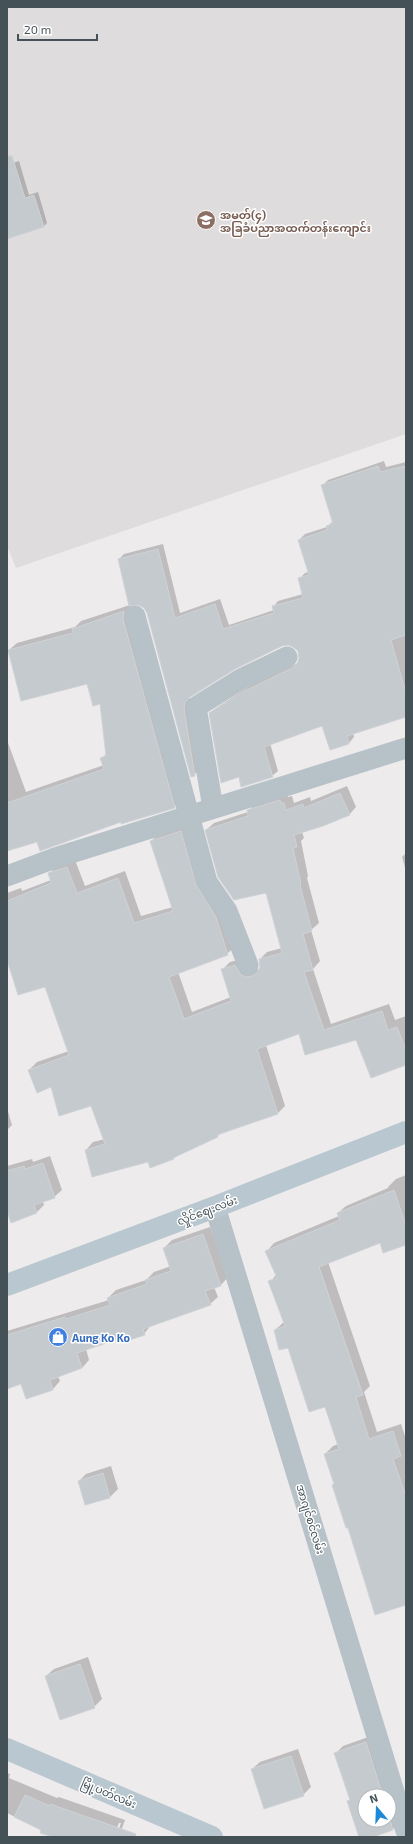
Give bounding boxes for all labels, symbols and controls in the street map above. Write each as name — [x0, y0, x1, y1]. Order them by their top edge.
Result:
scale bar — [18, 16, 97, 42]
text: 20 m — [24, 22, 51, 36]
place label: အမှတ်(၄) အခြခံပညာအထက်တန်းကျောင်း — [220, 208, 371, 237]
school or university icon: အမှတ်(၄) အခြခံပညာအထက်တန်းကျောင်း — [195, 209, 217, 231]
street label: လှိုင်ဈေးလမ်း — [175, 1193, 240, 1230]
shop icon: Aung Ko Ko — [47, 1326, 69, 1348]
place label: Aung Ko Ko — [72, 1331, 131, 1344]
street label: အာဂျင်စင်လမ်း — [291, 1483, 328, 1557]
street label: မြို့ပတ်လမ်း — [78, 1776, 139, 1813]
north arrow — [357, 1788, 397, 1828]
text: N — [368, 1791, 380, 1806]

